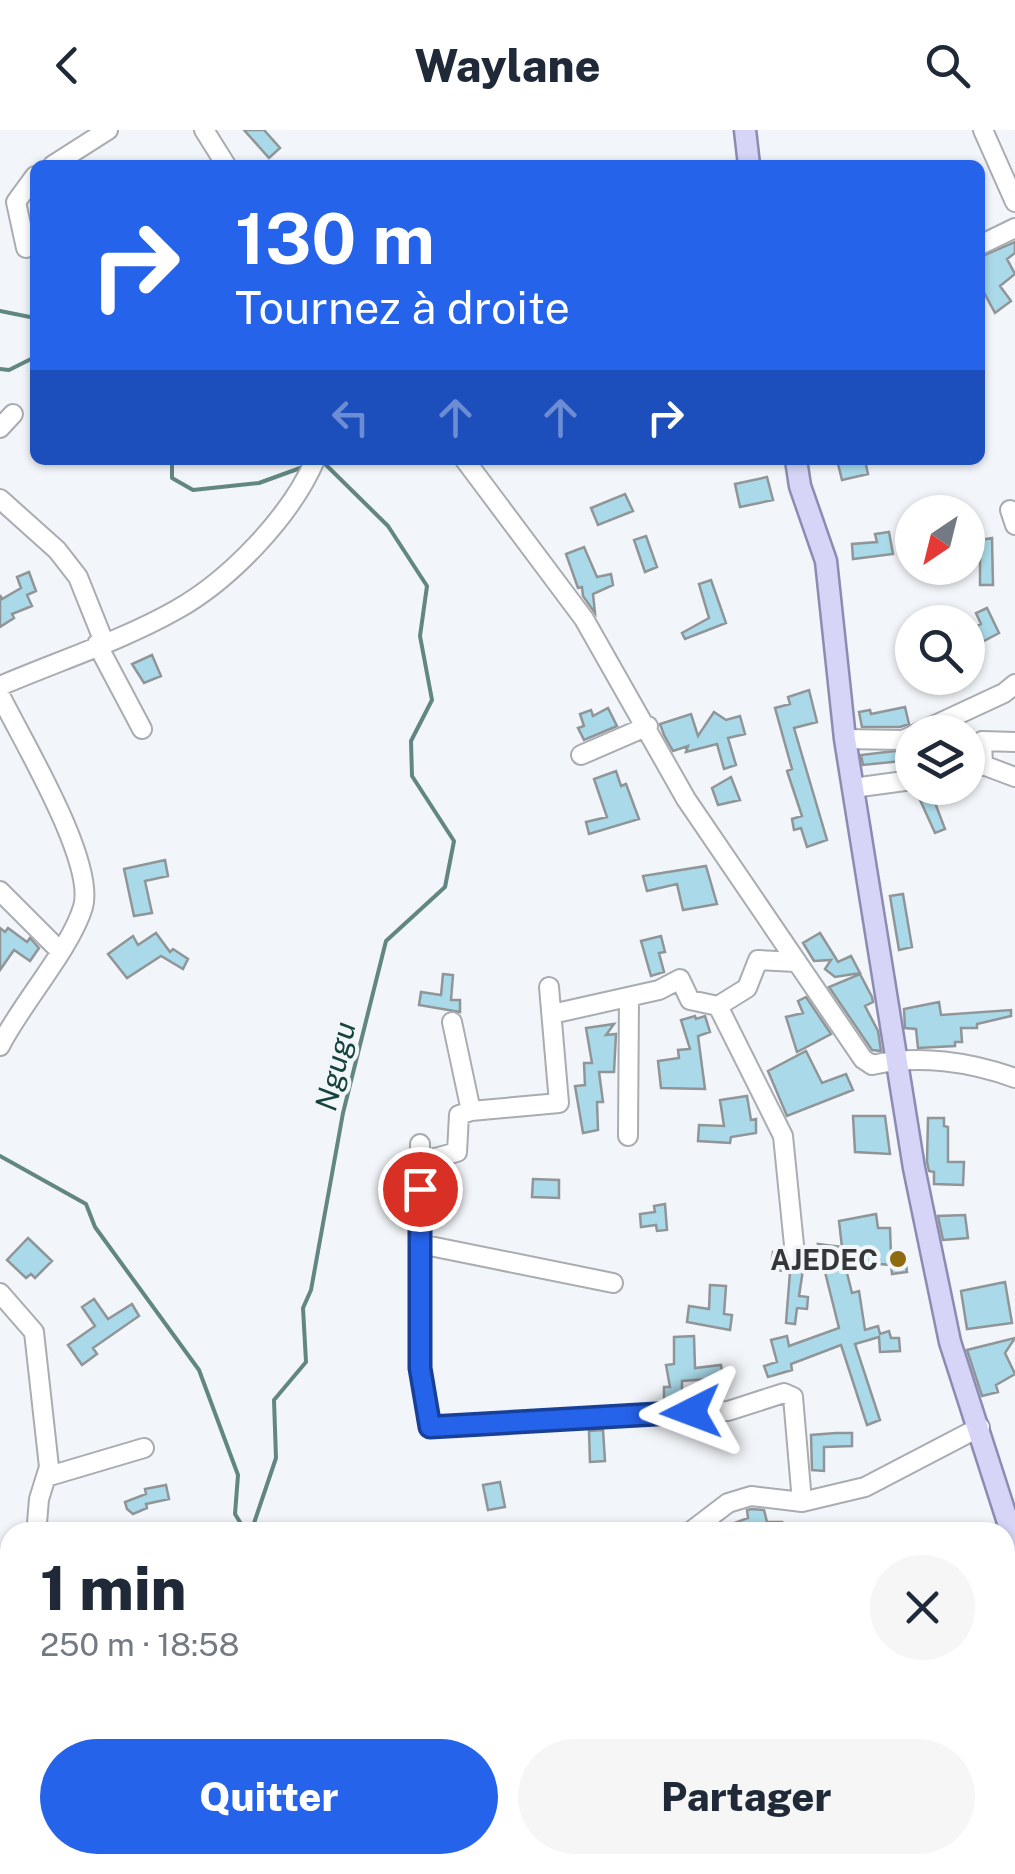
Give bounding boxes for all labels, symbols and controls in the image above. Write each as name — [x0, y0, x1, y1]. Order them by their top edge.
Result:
icon: back — [40, 38, 95, 93]
icon: search — [920, 38, 975, 93]
text: Waylane — [414, 39, 601, 92]
text: 130 m — [235, 197, 435, 280]
icon: right — [70, 200, 200, 330]
text: Tournez à droite — [235, 281, 570, 334]
icon: left — [323, 390, 378, 445]
icon: ahead — [428, 390, 483, 445]
icon: ahead — [533, 390, 588, 445]
icon: right — [638, 390, 693, 445]
north arrow — [895, 495, 985, 585]
map controls — [895, 495, 985, 805]
button: search — [895, 605, 985, 695]
button: layers — [895, 715, 985, 805]
water label: Ngugu — [307, 1018, 363, 1114]
pin — [378, 1147, 463, 1232]
icon: arrive — [393, 1162, 448, 1217]
place label: AJEDEC — [770, 1243, 878, 1276]
marker: AJEDEC — [887, 1248, 909, 1270]
position arrow — [639, 1360, 743, 1464]
text: 1 min — [40, 1553, 187, 1624]
button: close — [870, 1555, 975, 1660]
text: 250 m · 18:58 — [40, 1626, 239, 1663]
button: Quitter — [40, 1739, 498, 1854]
button: Partager — [518, 1739, 975, 1854]

